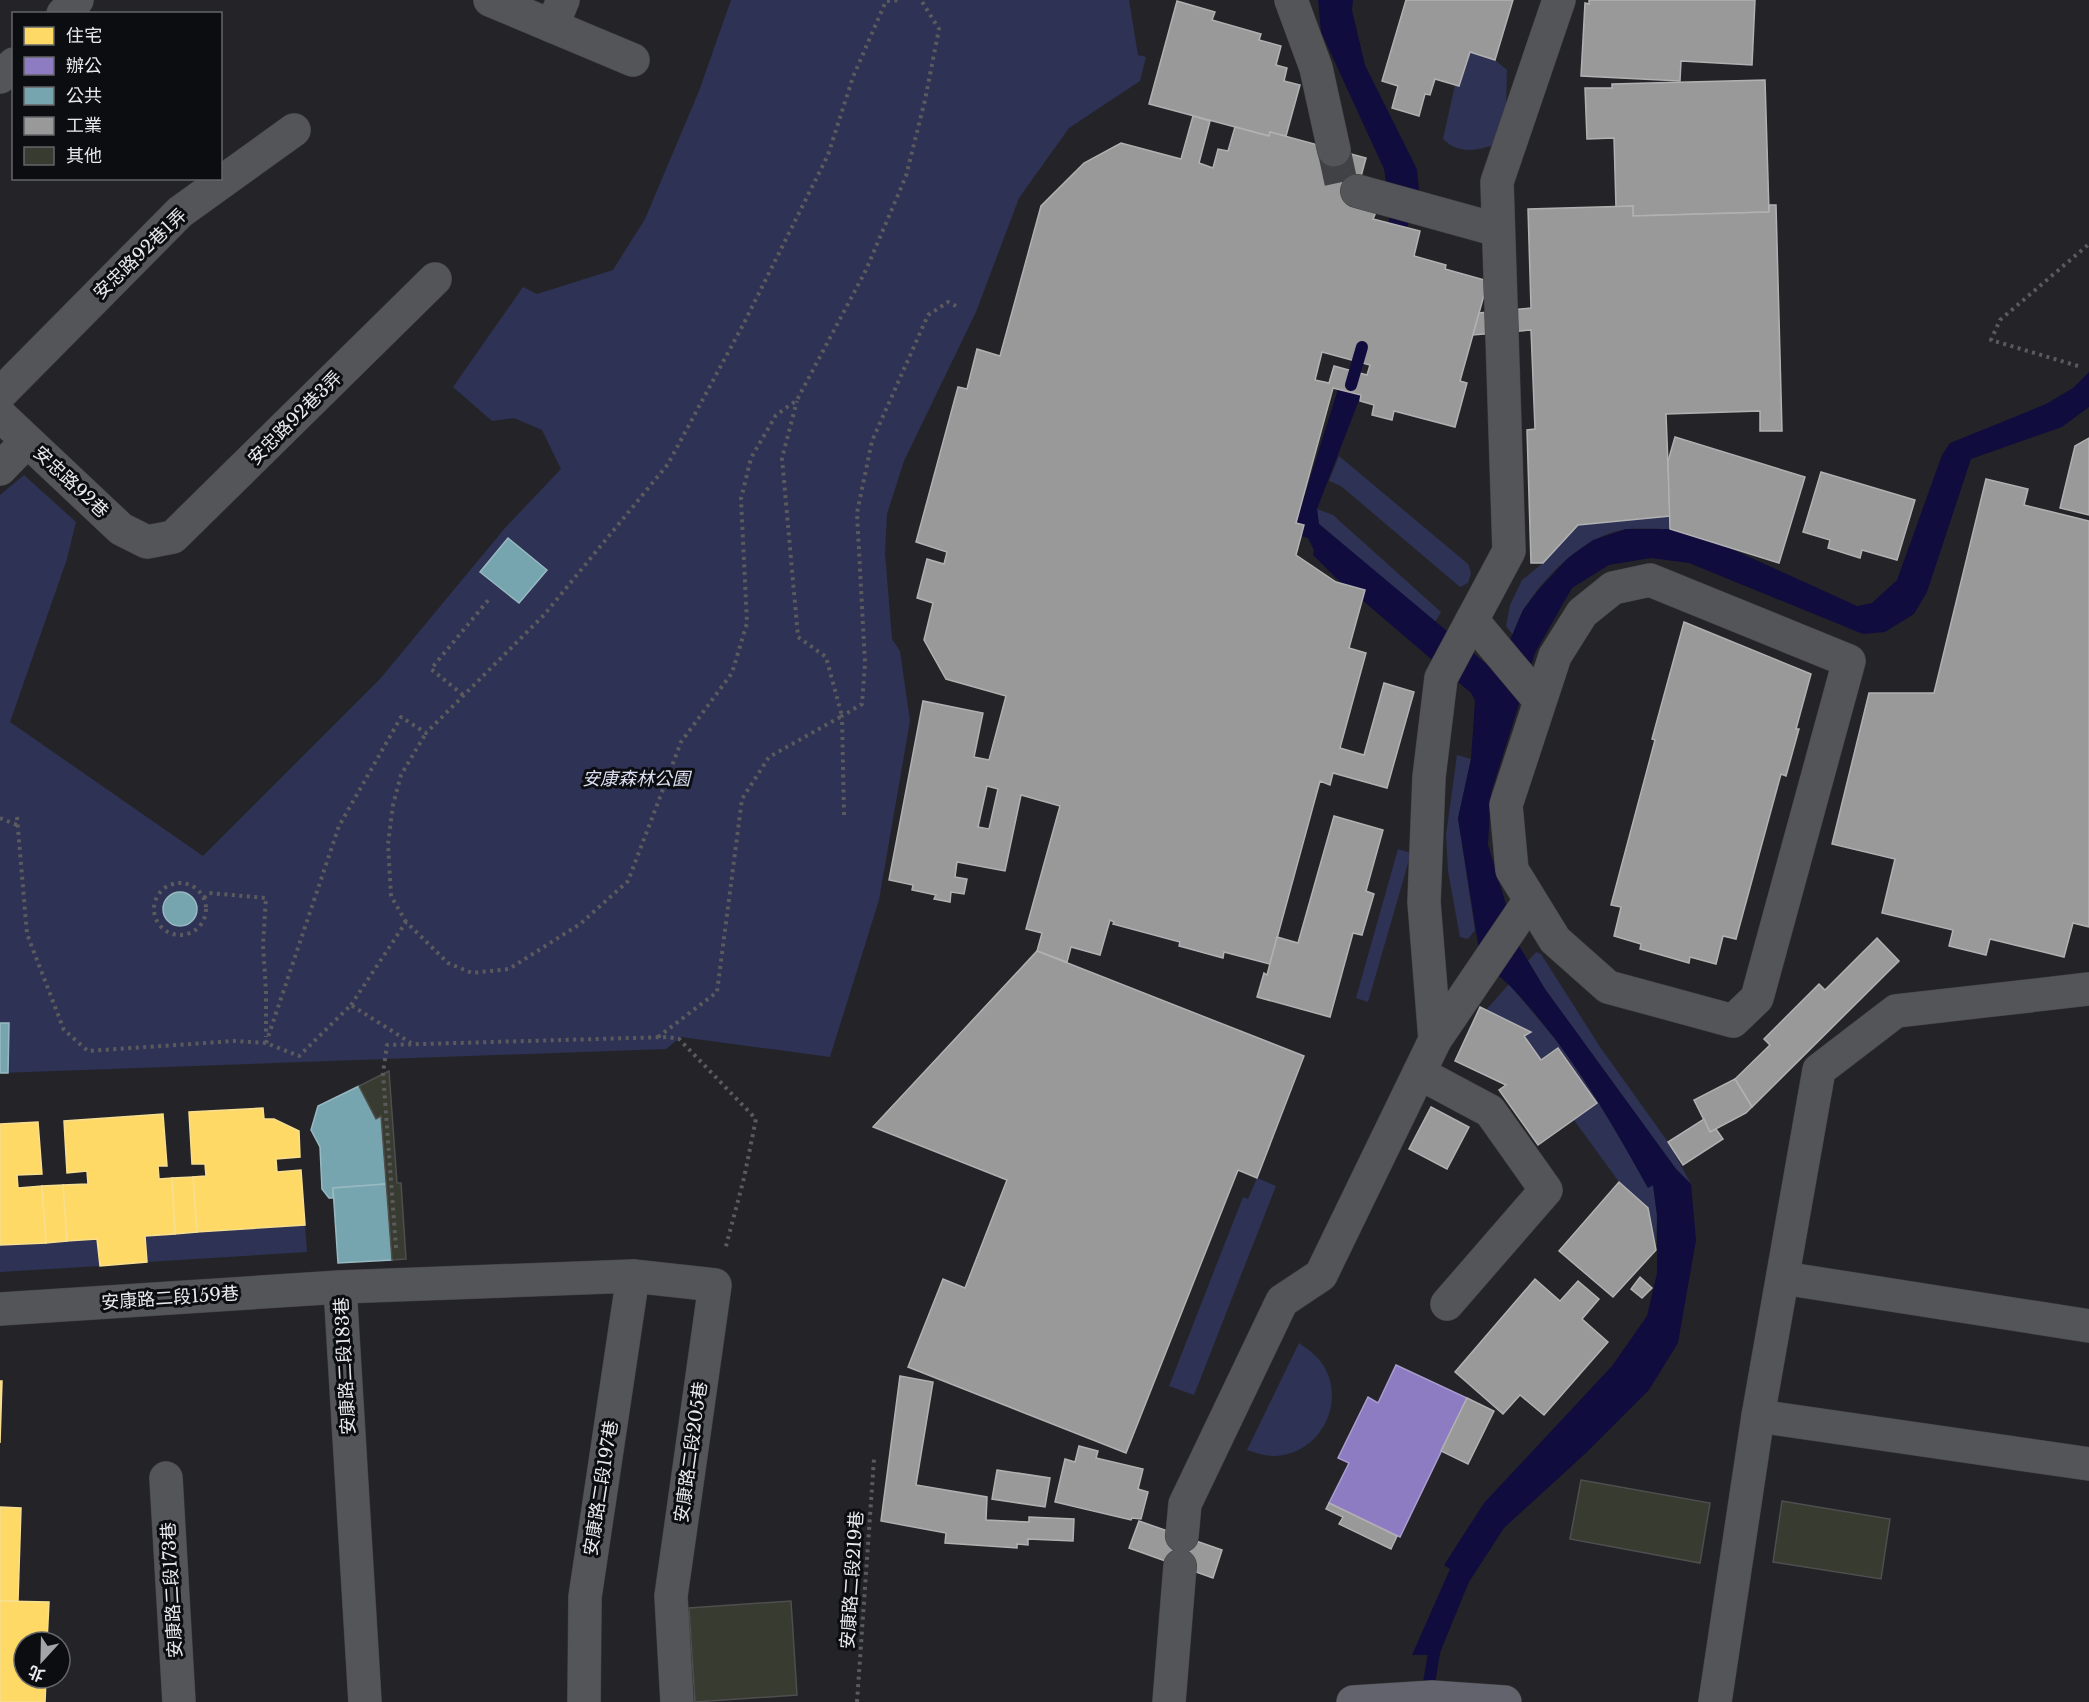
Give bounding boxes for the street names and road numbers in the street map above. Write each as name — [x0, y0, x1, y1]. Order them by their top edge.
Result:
street label: 安忠路92巷1弄 — [89, 204, 191, 304]
street label: 安忠路92巷3弄 — [243, 366, 347, 470]
street label: 安忠路92巷 — [29, 442, 113, 522]
street label: 安康路二段159巷 — [100, 1282, 240, 1314]
street label: 安康路二段183巷 — [330, 1297, 360, 1435]
street label: 安康路二段205巷 — [670, 1380, 712, 1524]
street label: 安康路二段197巷 — [579, 1419, 623, 1557]
street label: 安康路二段219巷 — [836, 1510, 868, 1650]
street label: 安康路二段173巷 — [157, 1521, 187, 1659]

